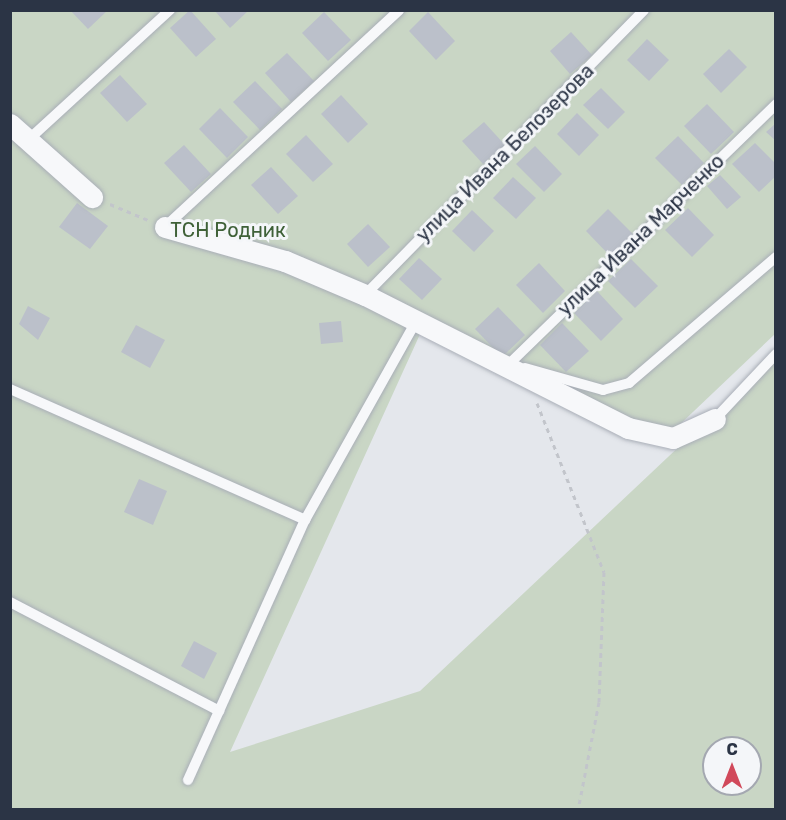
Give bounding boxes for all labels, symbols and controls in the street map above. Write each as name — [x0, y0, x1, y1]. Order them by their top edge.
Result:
street label: улица Ивана Белозерова — [411, 59, 599, 247]
street label: улица Ивана Марченко — [553, 149, 729, 321]
park label: ТСН Родник — [170, 218, 286, 242]
north arrow — [702, 736, 762, 796]
text: С — [726, 740, 738, 759]

